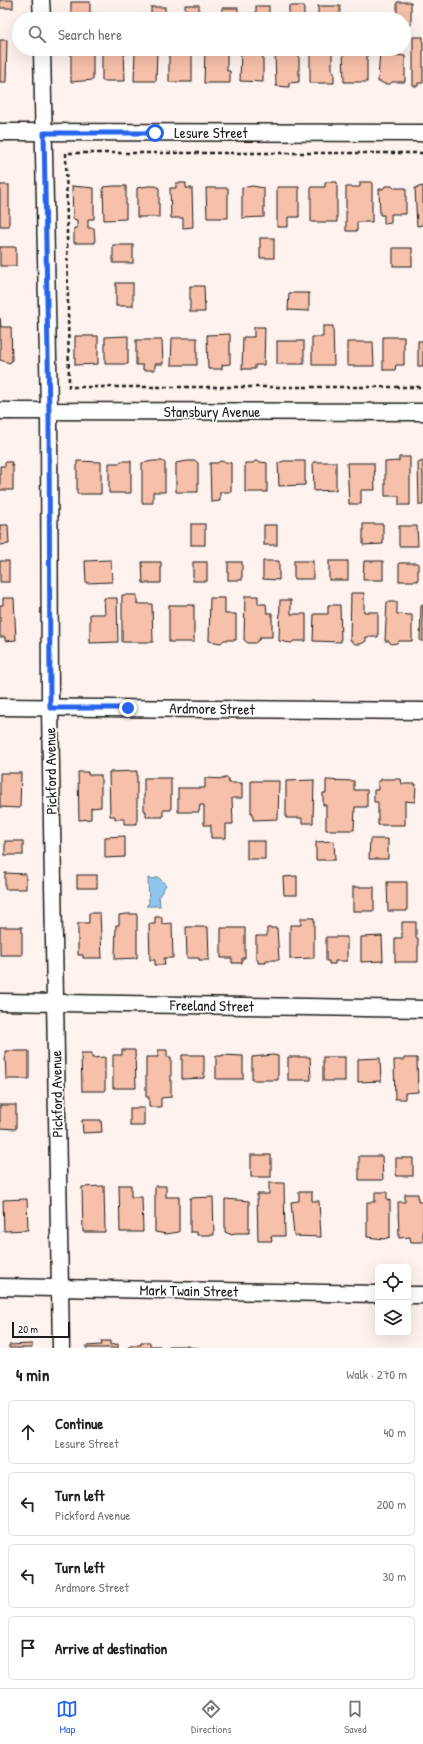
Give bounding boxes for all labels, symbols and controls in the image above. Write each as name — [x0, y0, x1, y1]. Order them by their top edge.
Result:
search box — [12, 12, 411, 56]
icon: search — [26, 23, 48, 45]
text: Search here — [58, 24, 122, 45]
street label: Lesure Street — [174, 122, 249, 143]
route start — [146, 124, 164, 142]
street label: Stansbury Avenue — [164, 401, 260, 422]
street label: Ardmore Street — [169, 697, 256, 720]
route end — [119, 699, 137, 717]
street label: Pickford Avenue — [39, 727, 62, 815]
street label: Freeland Street — [169, 994, 255, 1017]
street label: Pickford Avenue — [45, 1050, 68, 1138]
map controls — [375, 1264, 411, 1336]
button: locate — [375, 1264, 411, 1300]
street label: Mark Twain Street — [140, 1279, 239, 1302]
button: layers — [375, 1300, 411, 1336]
scale bar — [12, 1320, 70, 1339]
text: 20 m — [18, 1322, 38, 1336]
text: 4 min — [16, 1363, 49, 1386]
text: Walk · 270 m — [346, 1365, 407, 1383]
text: Continue — [55, 1413, 103, 1434]
icon: ahead — [17, 1421, 39, 1443]
text: 40 m — [383, 1423, 406, 1441]
text: Lesure Street — [55, 1434, 119, 1452]
text: Turn left — [55, 1485, 105, 1506]
icon: left — [17, 1493, 39, 1515]
text: 200 m — [376, 1495, 406, 1513]
text: Pickford Avenue — [55, 1506, 131, 1524]
text: Turn left — [55, 1557, 105, 1578]
icon: left — [17, 1565, 39, 1587]
text: 30 m — [383, 1567, 406, 1585]
text: Ardmore Street — [55, 1578, 129, 1596]
icon: arrive — [17, 1637, 39, 1659]
text: Arrive at destination — [55, 1638, 167, 1659]
tab: Map — [56, 1698, 78, 1736]
tab: Directions — [191, 1698, 232, 1736]
tab: Saved — [344, 1698, 367, 1736]

